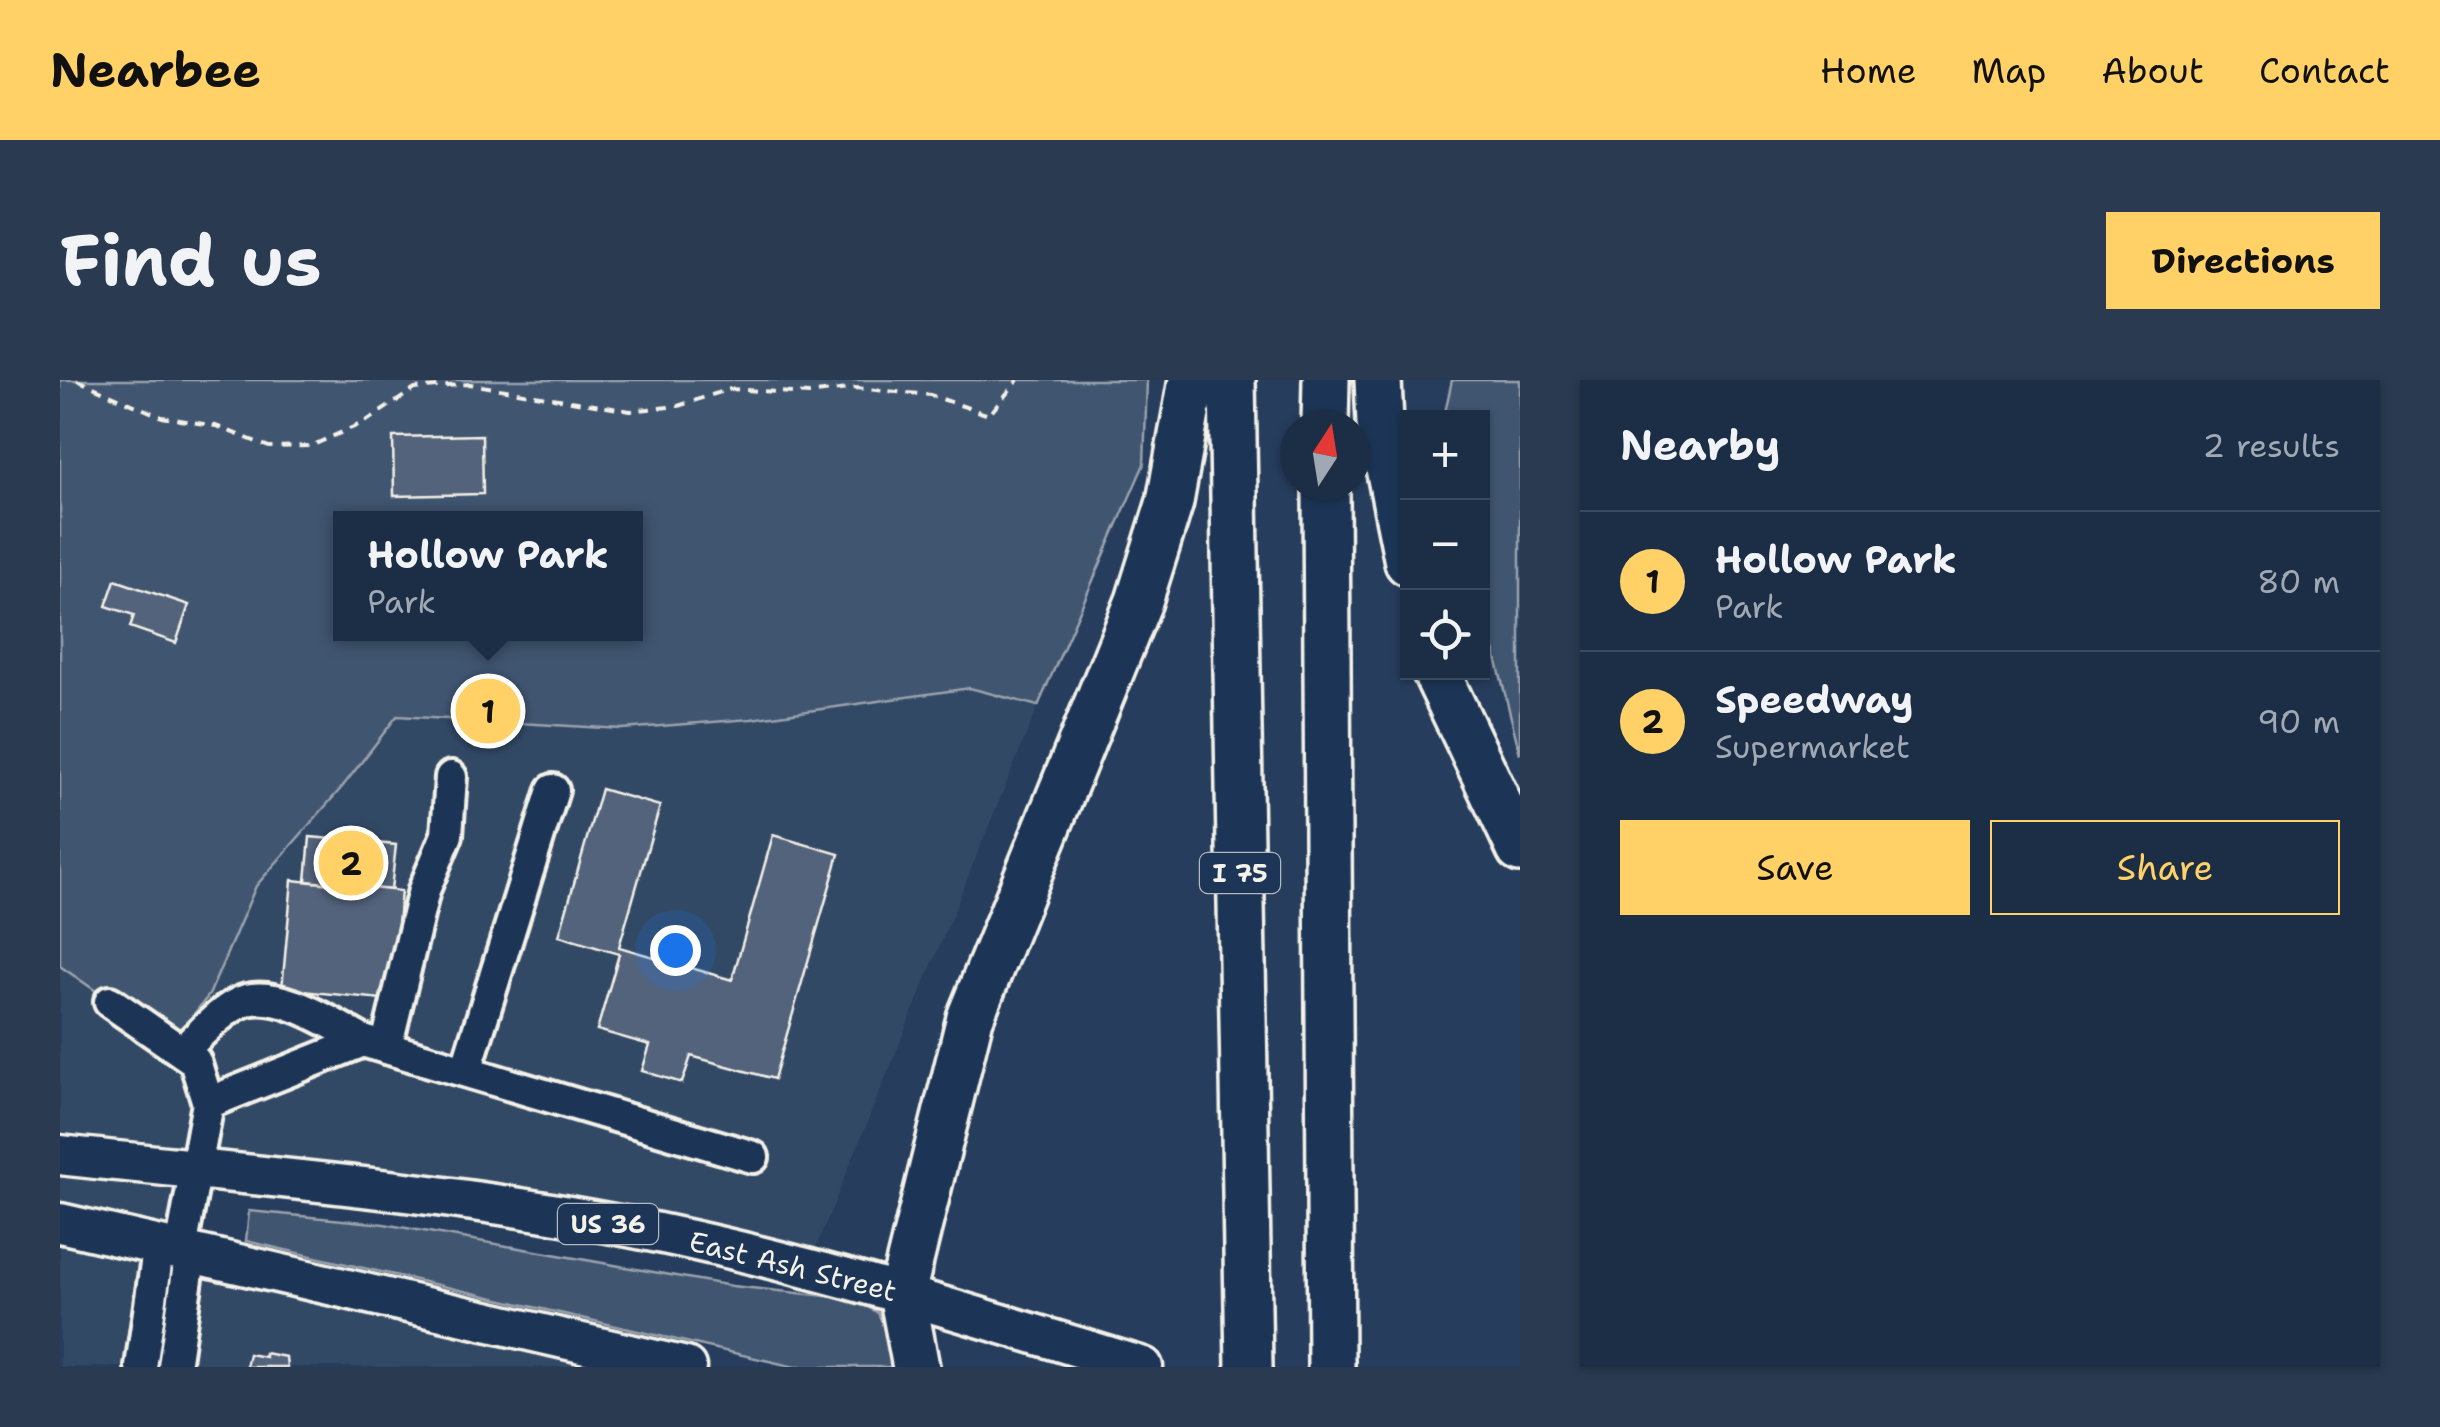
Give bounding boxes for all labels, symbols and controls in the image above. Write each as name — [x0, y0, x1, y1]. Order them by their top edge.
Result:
text: Nearbee — [50, 38, 261, 102]
text: Home — [1820, 47, 1916, 94]
text: Map — [1971, 47, 2046, 94]
text: About — [2101, 47, 2204, 94]
text: Contact — [2259, 47, 2390, 94]
button: Directions — [2106, 212, 2380, 309]
text: Find us — [60, 214, 322, 307]
north arrow — [1280, 410, 1370, 500]
map controls — [1400, 410, 1490, 680]
button: + — [1400, 410, 1490, 500]
text: Nearby — [1620, 417, 1780, 473]
text: 2 results — [2203, 424, 2340, 467]
button: − — [1400, 500, 1490, 590]
popup — [333, 511, 643, 641]
text: Hollow Park — [367, 529, 609, 580]
text: Hollow Park — [1715, 534, 1957, 585]
text: 1 — [1645, 560, 1660, 603]
text: 80 m — [2257, 560, 2340, 603]
text: Park — [367, 580, 436, 623]
text: Park — [1715, 585, 1784, 628]
button: locate — [1400, 590, 1490, 680]
pin: 1 — [456, 674, 520, 748]
text: Speedway — [1715, 674, 1914, 725]
text: 2 — [1641, 700, 1664, 743]
text: 90 m — [2257, 700, 2340, 743]
text: Supermarket — [1715, 725, 1910, 768]
button: Save — [1620, 820, 1970, 915]
button: Share — [1990, 820, 2340, 915]
pin: 2 — [318, 826, 384, 900]
road number: I 75 — [1200, 853, 1280, 893]
your location — [650, 925, 701, 976]
road number: US 36 — [558, 1204, 658, 1244]
street label: East Ash Street — [685, 1222, 901, 1310]

